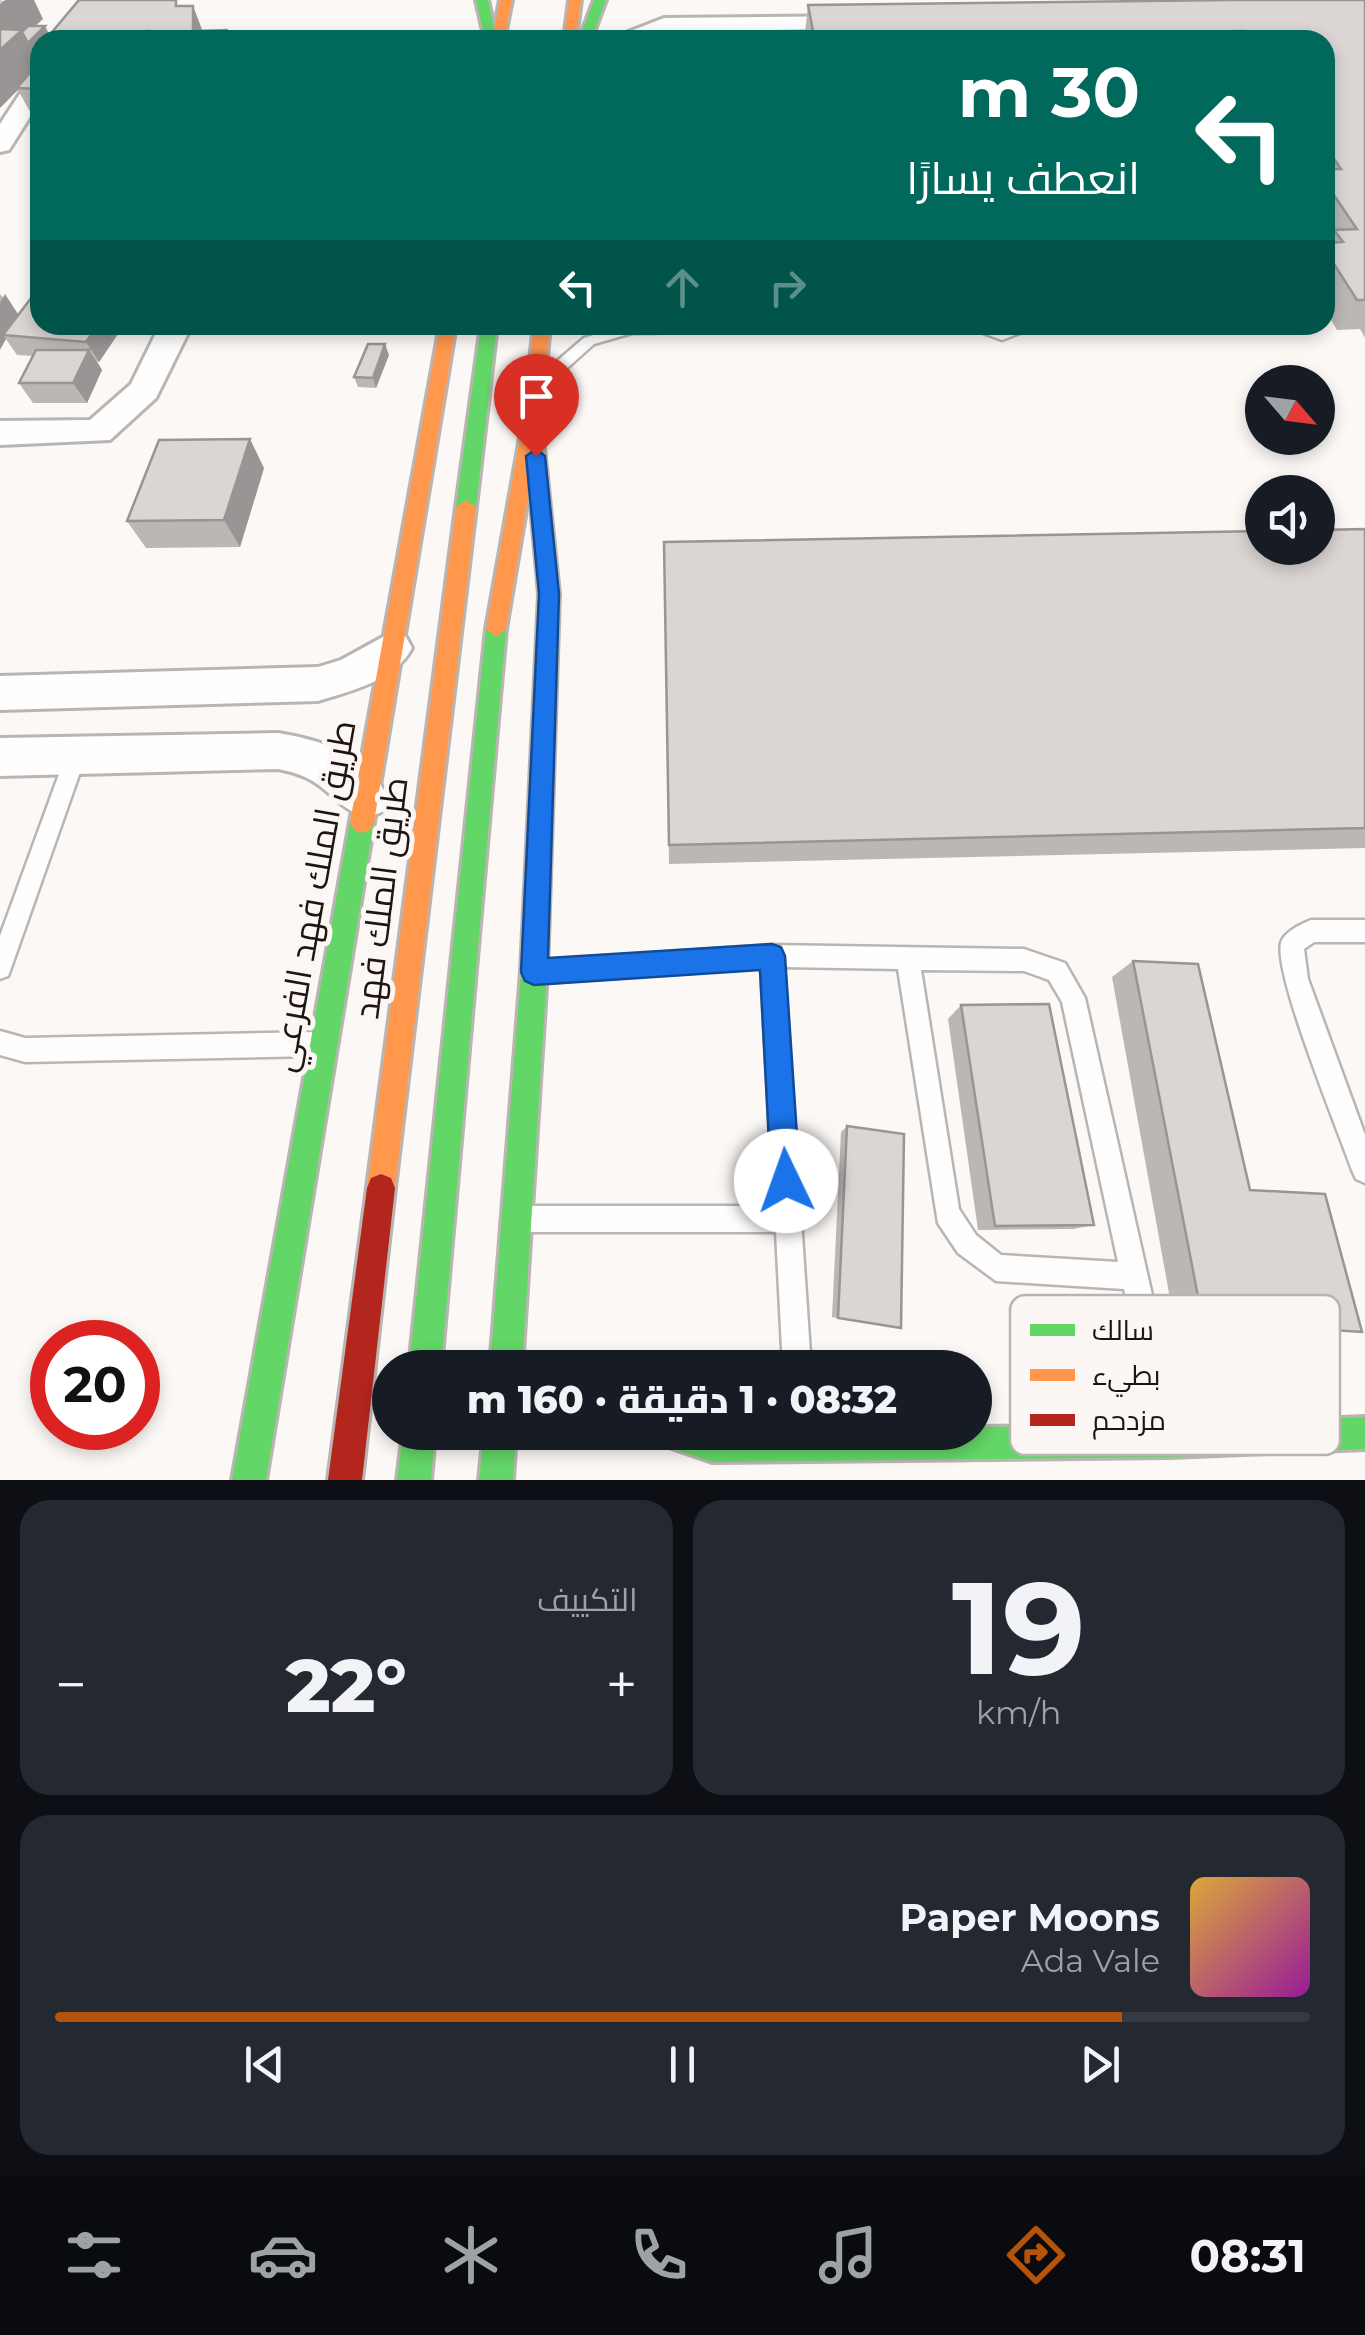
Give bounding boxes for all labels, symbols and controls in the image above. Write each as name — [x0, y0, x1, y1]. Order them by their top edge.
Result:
text: 30 m — [958, 49, 1140, 135]
icon: left — [1175, 70, 1305, 200]
text: انعطف يسارًا — [906, 150, 1140, 205]
icon: left — [550, 260, 605, 315]
icon: ahead — [655, 260, 710, 315]
icon: right — [760, 260, 815, 315]
pin — [494, 354, 579, 457]
north arrow — [1245, 365, 1335, 455]
map controls — [1245, 365, 1335, 565]
icon: arrive — [509, 369, 564, 424]
button: sound — [1245, 475, 1335, 565]
street label: طريق الملك فهد الفرعي — [260, 717, 371, 1076]
street label: طريق الملك فهد — [344, 775, 418, 1021]
position arrow — [734, 1129, 838, 1233]
legend — [1010, 1295, 1340, 1455]
text: سالك — [1092, 1313, 1154, 1347]
speed limit sign: 20 — [30, 1320, 160, 1450]
text: بطيء — [1092, 1358, 1160, 1397]
text: 08:32 · 1 دقيقة · 160 m — [467, 1376, 897, 1423]
text: مزدحم — [1092, 1403, 1166, 1440]
text: 19 — [952, 1548, 1086, 1707]
text: التكييف — [537, 1580, 638, 1619]
text: 22° — [286, 1639, 407, 1731]
text: − — [55, 1651, 87, 1718]
text: + — [606, 1651, 637, 1718]
text: km/h — [976, 1693, 1061, 1732]
text: Paper Moons — [899, 1894, 1160, 1941]
text: Ada Vale — [1021, 1941, 1160, 1980]
icon: previous — [237, 2037, 292, 2092]
icon: pause — [655, 2037, 710, 2092]
icon: next — [1073, 2037, 1128, 2092]
icon: filters — [59, 2220, 129, 2290]
icon: car — [248, 2220, 318, 2290]
icon: climate — [436, 2220, 506, 2290]
icon: phone — [624, 2220, 694, 2290]
icon: music — [813, 2220, 883, 2290]
icon: directions — [1001, 2220, 1071, 2290]
text: 08:31 — [1189, 2228, 1306, 2283]

